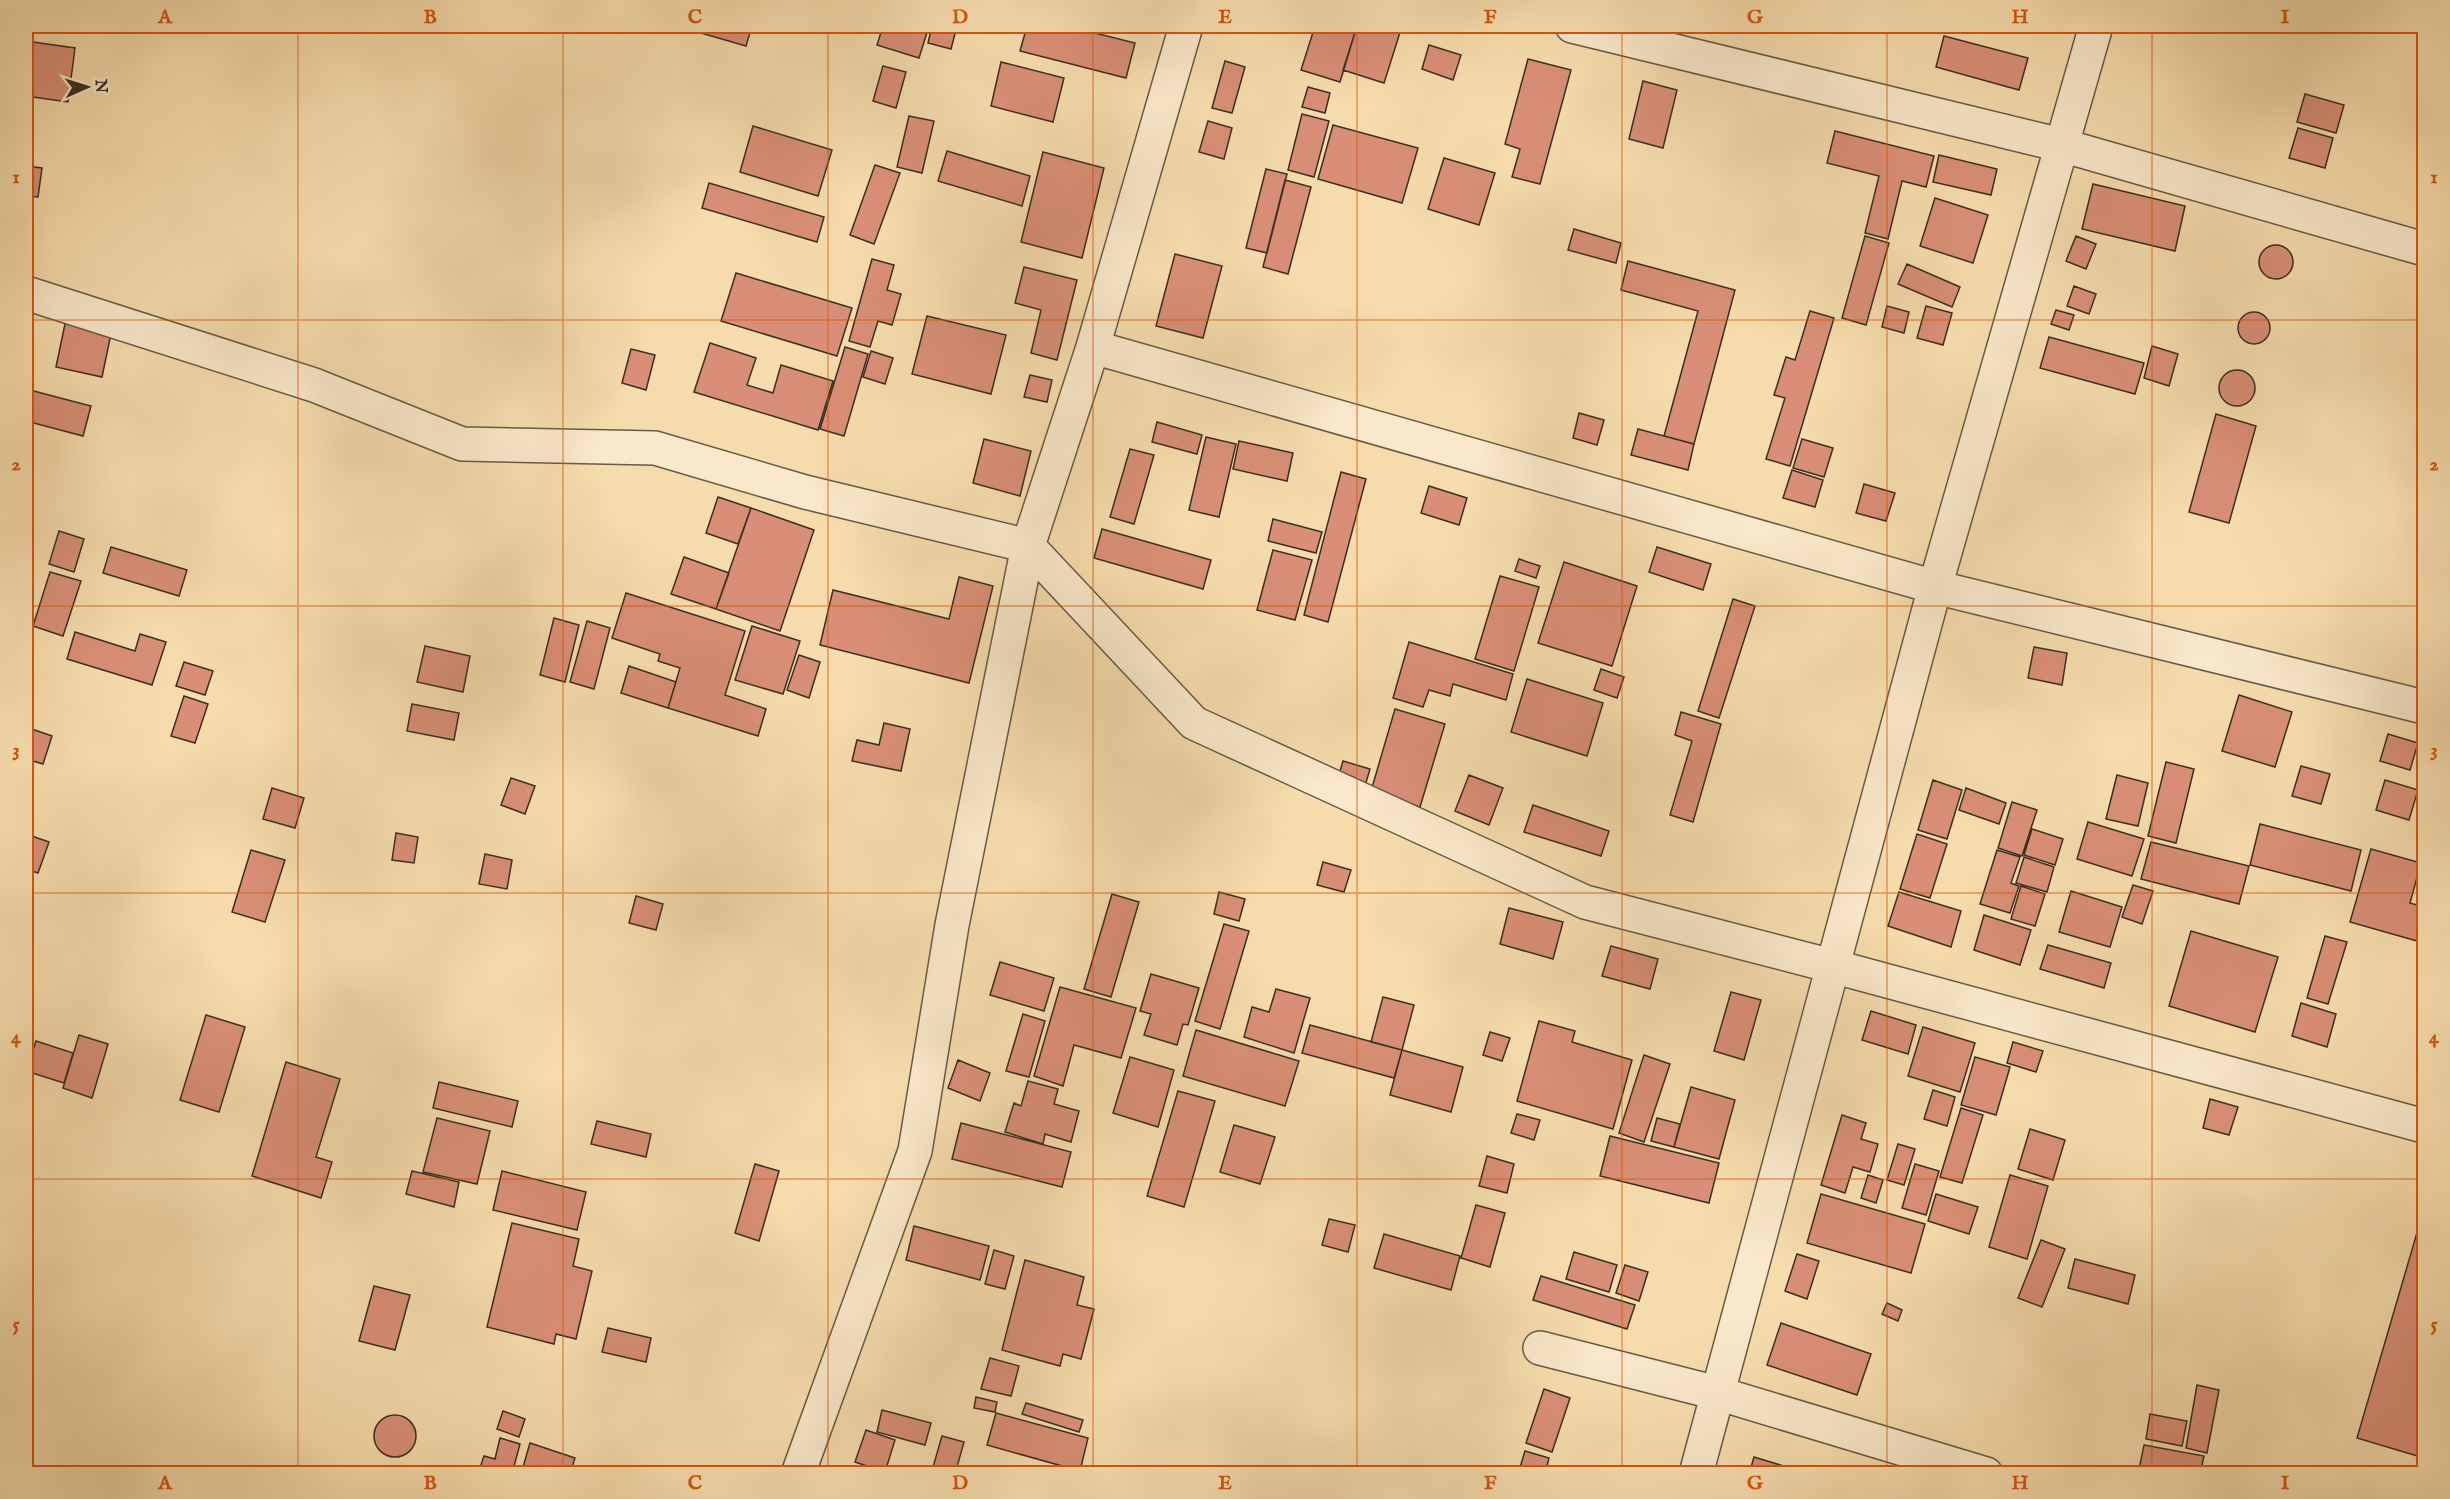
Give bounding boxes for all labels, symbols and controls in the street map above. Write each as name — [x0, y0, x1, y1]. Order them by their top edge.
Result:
text: A — [157, 5, 173, 30]
text: B — [423, 5, 437, 30]
text: C — [688, 5, 702, 30]
text: D — [952, 5, 968, 30]
text: E — [1218, 5, 1232, 30]
text: F — [1484, 5, 1497, 30]
text: G — [1747, 5, 1764, 30]
text: H — [2011, 5, 2029, 30]
text: I — [2281, 5, 2290, 30]
north arrow — [57, 57, 117, 117]
text: N — [90, 78, 110, 94]
text: 1 — [12, 165, 20, 190]
text: 1 — [2430, 165, 2438, 190]
text: 2 — [11, 452, 21, 477]
text: 2 — [2429, 452, 2439, 477]
text: 3 — [12, 738, 20, 763]
text: 3 — [2430, 738, 2438, 763]
text: 4 — [11, 1025, 22, 1050]
text: 4 — [2429, 1025, 2440, 1050]
text: 5 — [12, 1312, 20, 1337]
text: 5 — [2430, 1312, 2438, 1337]
text: A — [157, 1471, 173, 1496]
text: B — [423, 1471, 437, 1496]
text: C — [688, 1471, 702, 1496]
text: D — [952, 1471, 968, 1496]
text: E — [1218, 1471, 1232, 1496]
text: F — [1484, 1471, 1497, 1496]
text: G — [1747, 1471, 1764, 1496]
text: H — [2011, 1471, 2029, 1496]
text: I — [2281, 1471, 2290, 1496]

